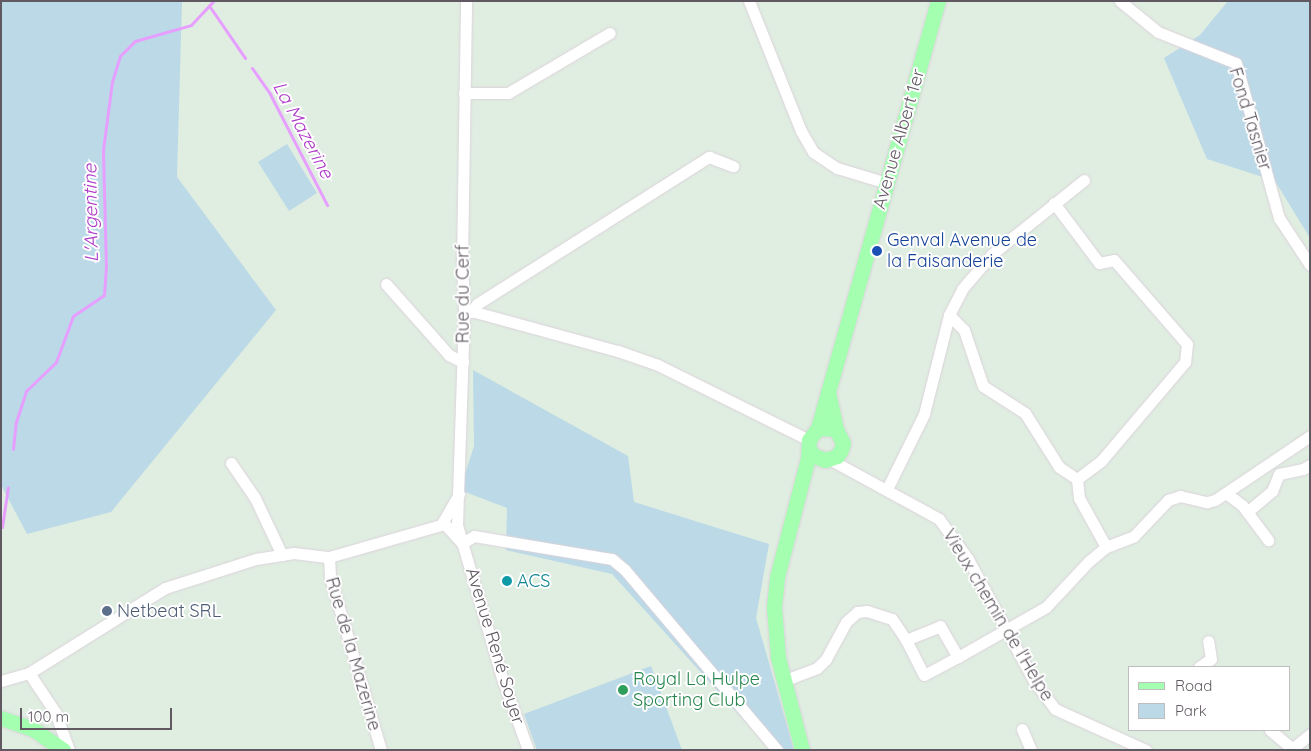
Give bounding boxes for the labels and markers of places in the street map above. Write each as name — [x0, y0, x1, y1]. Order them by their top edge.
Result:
place label: Genval Avenue de la Faisanderie — [887, 230, 1037, 272]
marker: Genval Avenue de la Faisanderie — [871, 245, 883, 257]
place label: ACS — [517, 570, 550, 592]
marker: ACS — [501, 575, 513, 587]
place label: Netbeat SRL — [117, 600, 221, 622]
marker: Netbeat SRL — [101, 605, 113, 617]
place label: Royal La Hulpe Sporting Club — [633, 669, 760, 712]
marker: Royal La Hulpe Sporting Club — [617, 684, 629, 696]

